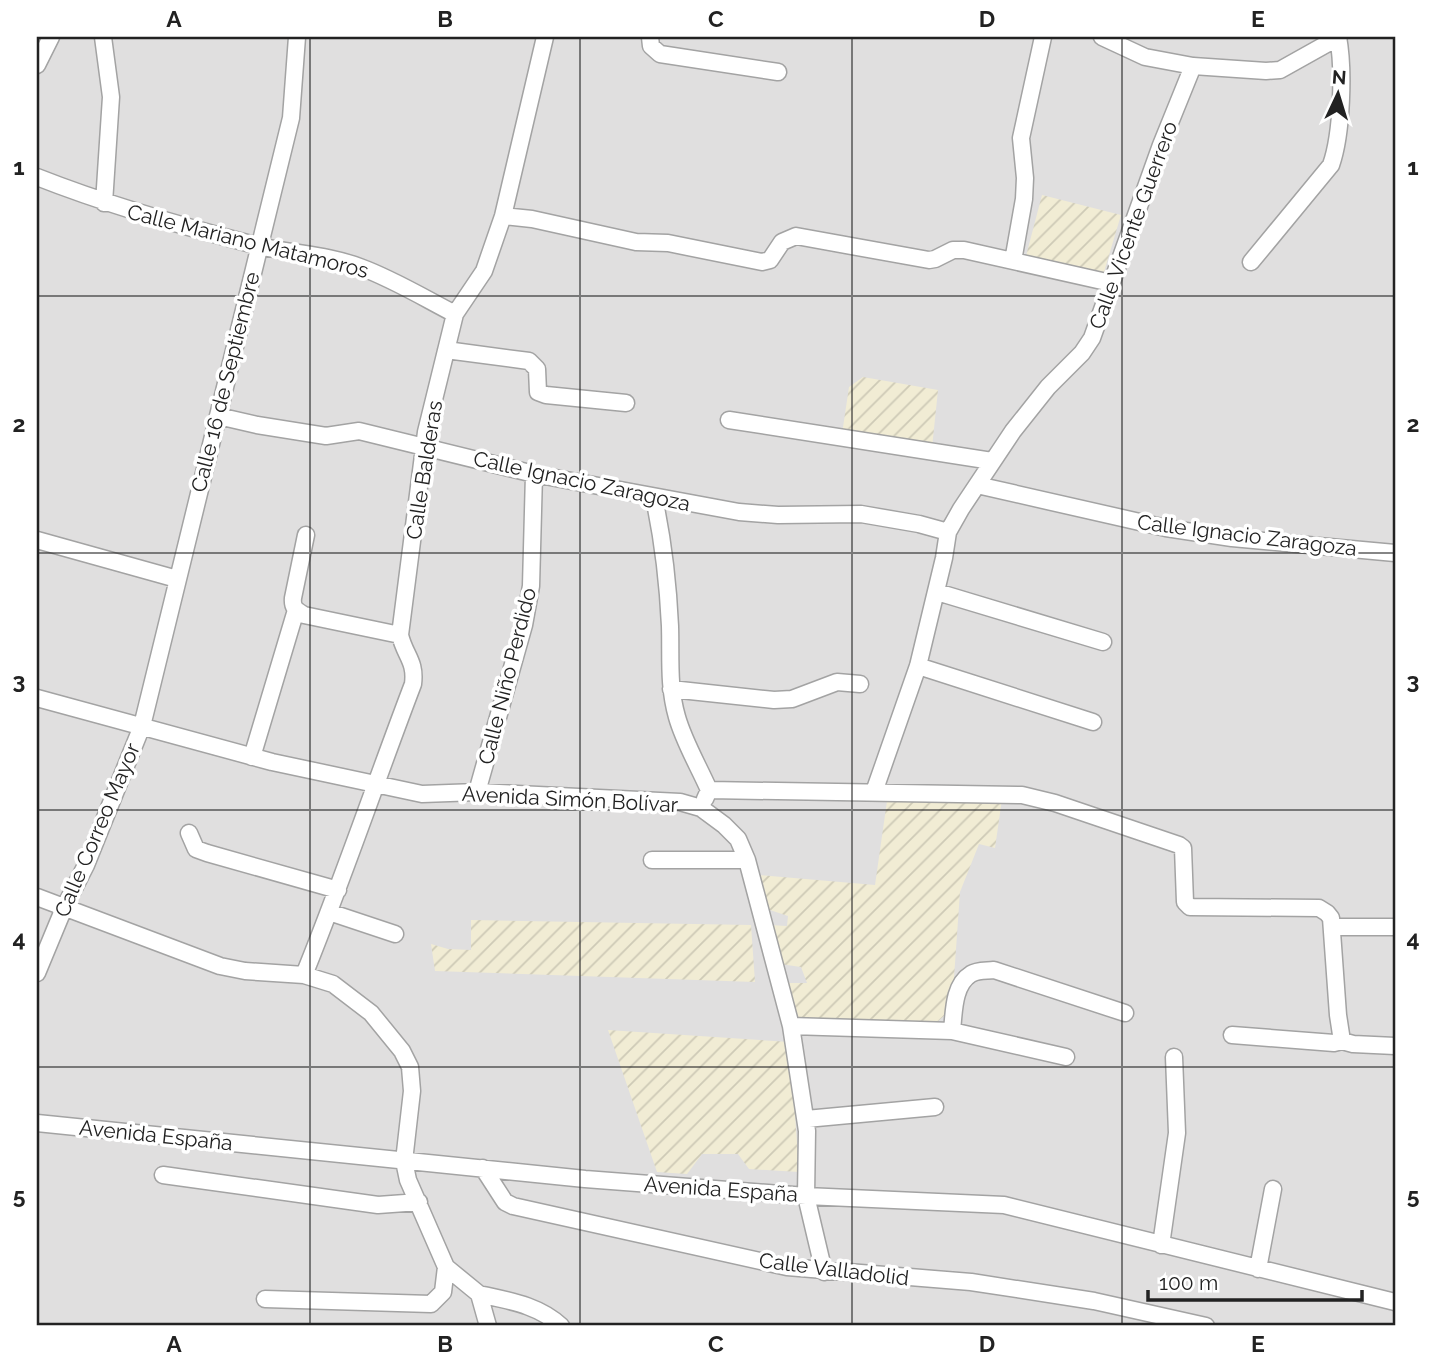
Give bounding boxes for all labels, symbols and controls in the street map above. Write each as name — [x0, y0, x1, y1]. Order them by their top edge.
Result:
text: A — [166, 5, 182, 32]
text: B — [437, 5, 453, 32]
text: C — [708, 5, 724, 32]
text: D — [979, 5, 995, 32]
text: E — [1251, 5, 1265, 32]
north arrow — [1302, 60, 1372, 130]
text: N — [1331, 66, 1347, 89]
street label: Calle Vicente Guerrero — [1084, 118, 1182, 332]
text: 1 — [13, 153, 25, 180]
text: 1 — [1407, 153, 1419, 180]
street label: Calle Mariano Matamoros — [125, 199, 371, 283]
street label: Calle 16 de Septiembre — [186, 269, 264, 495]
street label: Calle Balderas — [401, 399, 447, 541]
text: 2 — [13, 410, 25, 437]
text: 2 — [1407, 410, 1419, 437]
street label: Calle Ignacio Zaragoza — [471, 446, 693, 516]
street label: Calle Ignacio Zaragoza — [1136, 509, 1358, 561]
street label: Calle Niño Perdido — [473, 585, 541, 767]
text: 3 — [13, 667, 25, 694]
text: 3 — [1407, 667, 1419, 694]
street label: Calle Correo Mayor — [49, 739, 145, 921]
street label: Avenida Simón Bolívar — [461, 781, 679, 817]
text: 4 — [12, 925, 26, 952]
text: 4 — [1406, 925, 1420, 952]
street label: Avenida España — [78, 1115, 234, 1155]
street label: Avenida España — [643, 1171, 799, 1207]
text: 5 — [13, 1182, 26, 1209]
text: 5 — [1407, 1182, 1420, 1209]
street label: Calle Valladolid — [758, 1247, 910, 1291]
scale bar — [1148, 1258, 1362, 1302]
text: 100 m — [1159, 1270, 1218, 1295]
text: A — [166, 1330, 182, 1357]
text: B — [437, 1330, 453, 1357]
text: C — [708, 1330, 724, 1357]
text: D — [979, 1330, 995, 1357]
text: E — [1251, 1330, 1265, 1357]

